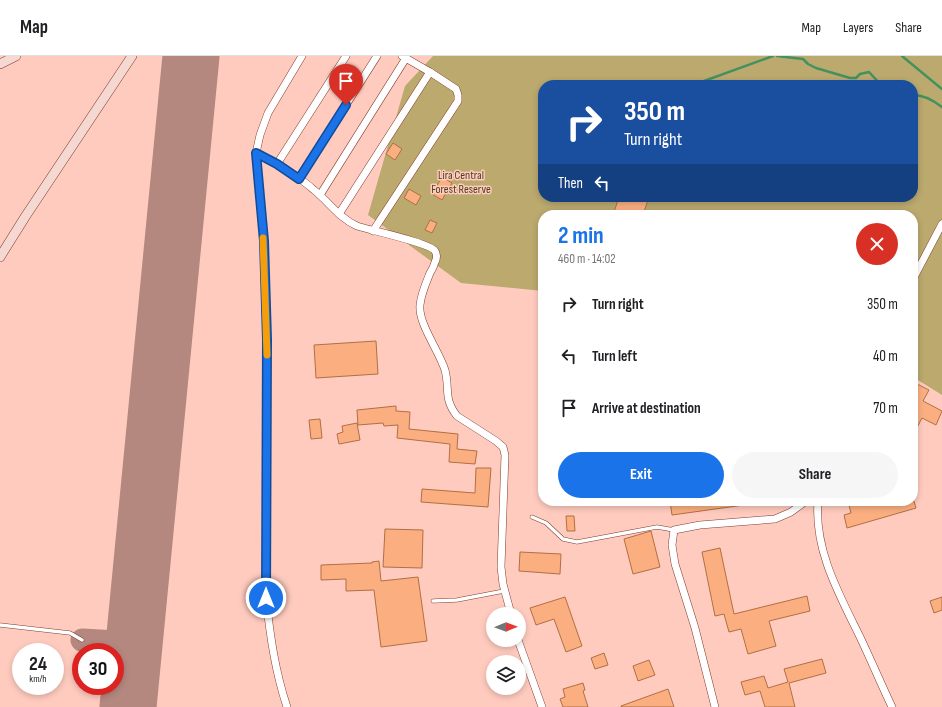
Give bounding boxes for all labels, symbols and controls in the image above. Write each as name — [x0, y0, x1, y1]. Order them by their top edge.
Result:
text: Map — [20, 16, 48, 39]
text: Map — [801, 19, 821, 36]
text: Layers — [843, 19, 873, 36]
text: Share — [895, 19, 922, 36]
pin — [329, 64, 363, 105]
icon: arrive — [335, 70, 357, 92]
text: 350 m — [624, 95, 685, 128]
icon: right — [558, 96, 610, 148]
text: Turn right — [624, 129, 682, 150]
park label: Lira Central Forest Reserve — [431, 168, 491, 197]
icon: left — [591, 172, 613, 194]
text: Then — [558, 174, 583, 193]
text: 2 min — [558, 221, 604, 250]
button: close — [856, 223, 898, 265]
text: 460 m · 14:02 — [558, 251, 616, 267]
icon: right — [558, 293, 580, 315]
text: Turn right — [592, 295, 644, 314]
text: 350 m — [867, 295, 898, 314]
icon: left — [558, 345, 580, 367]
text: Turn left — [592, 347, 637, 366]
text: 40 m — [873, 347, 898, 366]
icon: arrive — [558, 397, 580, 419]
text: Arrive at destination — [592, 399, 701, 418]
text: 70 m — [873, 399, 898, 418]
button: Exit — [558, 452, 724, 498]
button: Share — [732, 452, 898, 498]
position arrow — [245, 577, 287, 619]
north arrow — [486, 607, 526, 647]
map controls — [486, 607, 526, 695]
speed limit sign: 30 — [72, 643, 124, 695]
text: 24 — [29, 652, 47, 676]
button: layers — [486, 655, 526, 695]
text: km/h — [29, 673, 47, 685]

